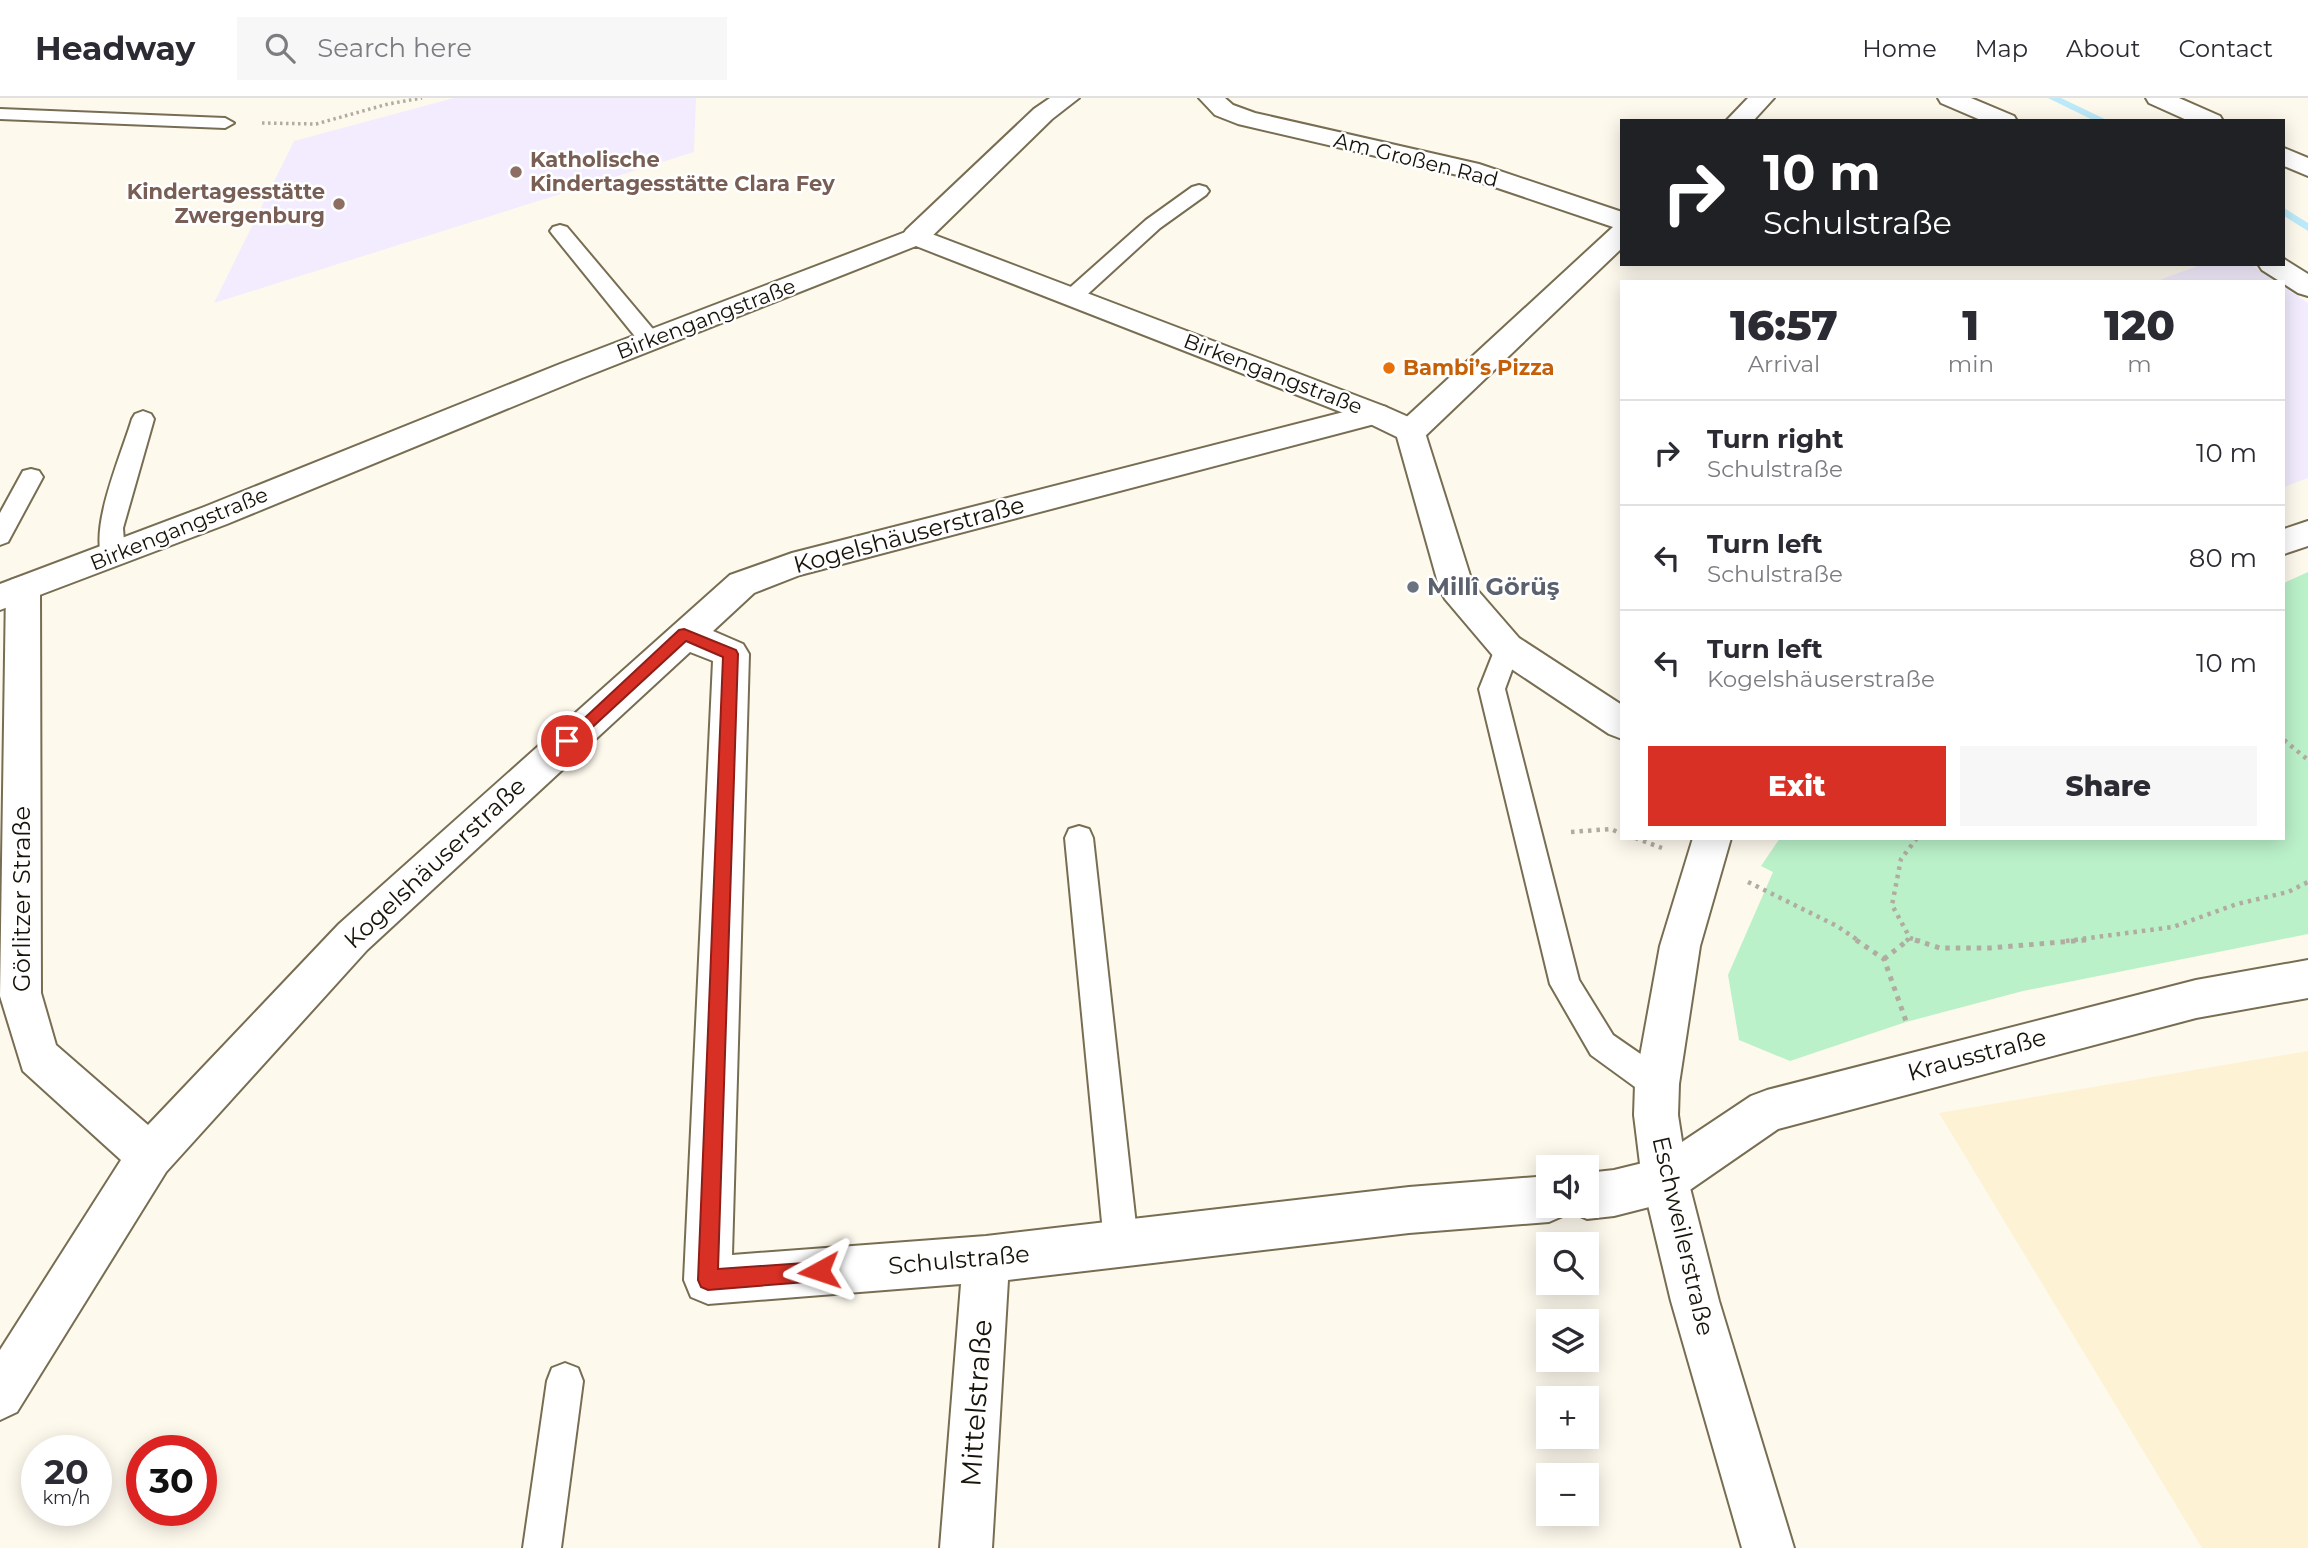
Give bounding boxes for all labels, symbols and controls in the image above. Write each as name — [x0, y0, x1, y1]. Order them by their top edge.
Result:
search box — [237, 17, 727, 80]
text: Headway — [35, 28, 195, 68]
icon: search — [261, 29, 299, 67]
text: Search here — [317, 32, 472, 64]
text: Home — [1862, 34, 1937, 63]
text: Map — [1975, 34, 2028, 63]
text: About — [2066, 34, 2140, 63]
text: Contact — [2178, 34, 2273, 63]
street label: Am Großen Rad — [1331, 127, 1501, 192]
text: 10 m — [1763, 143, 1881, 202]
place label: Katholische Kindertagesstätte Clara Fey — [530, 147, 835, 196]
icon: right — [1648, 147, 1739, 238]
marker: Katholische Kindertagesstätte Clara Fey — [508, 164, 524, 180]
place label: Kindertagesstätte Zwergenburg — [127, 179, 325, 228]
marker: Kindertagesstätte Zwergenburg — [331, 196, 347, 212]
text: Schulstraße — [1763, 203, 1952, 242]
street label: Birkengangstraße — [613, 273, 799, 364]
text: 16:57 — [1730, 299, 1838, 351]
text: 1 — [1962, 299, 1979, 351]
text: 120 — [2104, 299, 2175, 351]
street label: Birkengangstraße — [1180, 328, 1366, 419]
text: Arrival — [1748, 350, 1820, 378]
text: min — [1948, 350, 1994, 378]
text: m — [2127, 350, 2152, 378]
place label: Bambi’s Pizza — [1403, 355, 1555, 380]
marker: Bambi’s Pizza — [1381, 360, 1397, 376]
text: Turn right — [1707, 423, 1843, 455]
icon: right — [1648, 434, 1686, 472]
text: 10 m — [2196, 437, 2257, 469]
text: Schulstraße — [1707, 455, 1843, 483]
street label: Birkengangstraße — [86, 481, 271, 576]
street label: Kogelshäuserstraße — [790, 490, 1027, 579]
text: Turn left — [1707, 528, 1823, 560]
icon: left — [1648, 539, 1686, 577]
text: 80 m — [2189, 542, 2257, 574]
text: Schulstraße — [1707, 560, 1843, 588]
place label: Millî Görüş — [1427, 572, 1560, 601]
marker: Millî Görüş — [1405, 579, 1421, 595]
text: Turn left — [1707, 633, 1823, 665]
icon: left — [1648, 644, 1686, 682]
text: 10 m — [2196, 647, 2257, 679]
text: Kogelshäuserstraße — [1707, 665, 1935, 693]
pin — [537, 711, 597, 771]
icon: arrive — [548, 722, 586, 760]
button: Exit — [1648, 746, 1946, 826]
button: Share — [1960, 746, 2257, 826]
street label: Kogelshäuserstraße — [338, 771, 531, 954]
street label: Görlitzer Straße — [7, 806, 36, 992]
street label: Krausstraße — [1904, 1022, 2049, 1087]
street label: Eschweilerstraße — [1646, 1133, 1721, 1338]
map controls — [1536, 1155, 1599, 1526]
button: sound — [1536, 1155, 1599, 1218]
button: search — [1536, 1232, 1599, 1295]
position arrow — [782, 1234, 856, 1308]
street label: Schulstraße — [887, 1239, 1031, 1280]
button: layers — [1536, 1309, 1599, 1372]
street label: Mittelstraße — [953, 1318, 999, 1488]
button: + — [1536, 1386, 1599, 1449]
speed limit sign: 30 — [126, 1435, 217, 1526]
text: 20 — [44, 1450, 89, 1493]
button: − — [1536, 1463, 1599, 1526]
text: km/h — [42, 1487, 91, 1509]

